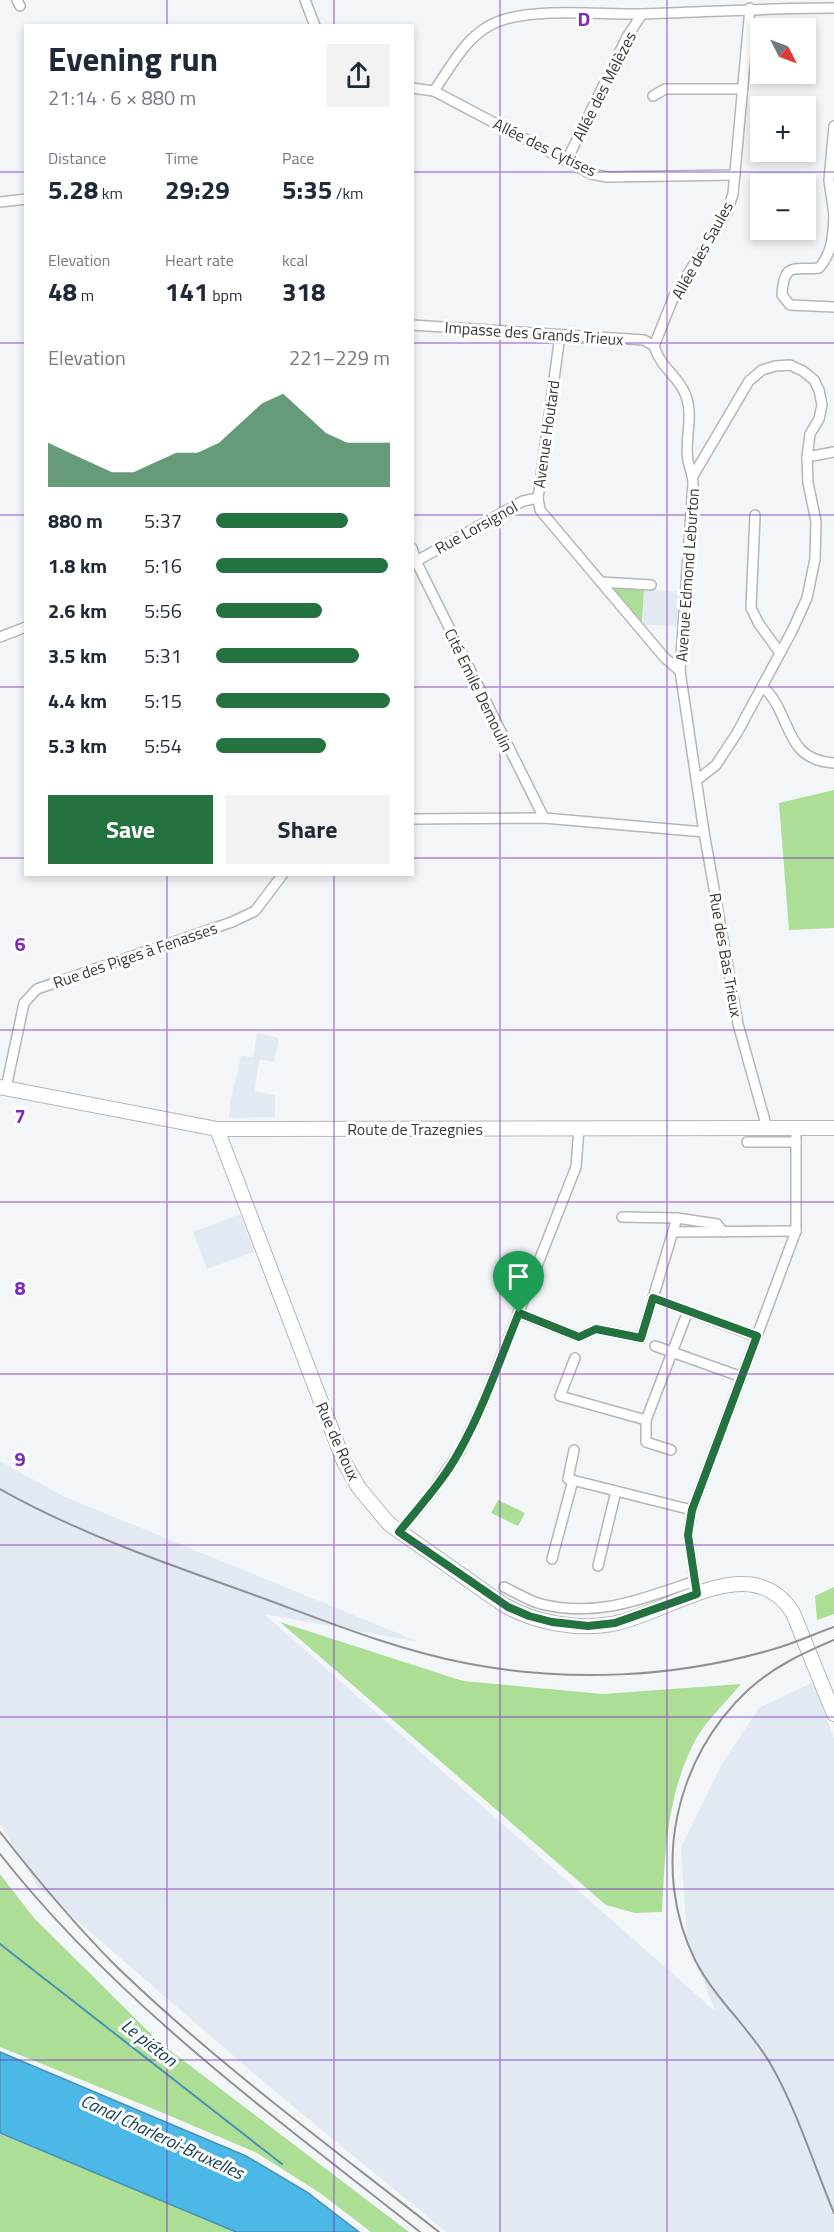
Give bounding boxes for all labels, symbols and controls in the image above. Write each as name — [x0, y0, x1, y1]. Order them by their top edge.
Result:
text: D — [578, 3, 590, 34]
north arrow — [750, 18, 816, 84]
map controls — [750, 18, 816, 240]
street label: Allée des Mélèzes — [566, 27, 642, 145]
text: Evening run — [48, 34, 218, 84]
button: share — [327, 44, 390, 107]
text: 21:14 · 6 × 880 m — [48, 82, 196, 113]
button: + — [750, 96, 816, 162]
street label: Allée des Cytises — [489, 112, 601, 182]
text: Distance — [48, 146, 106, 170]
text: Time — [165, 146, 198, 170]
text: Pace — [282, 146, 314, 170]
text: 5.28 — [48, 170, 98, 209]
text: 29:29 — [165, 170, 230, 209]
text: 5:35 — [282, 170, 332, 209]
button: − — [750, 174, 816, 240]
text: km — [98, 181, 123, 205]
text: /km — [332, 181, 364, 205]
street label: Allée des Saules — [665, 197, 739, 303]
text: Elevation — [48, 248, 110, 272]
text: Heart rate — [165, 248, 234, 272]
text: kcal — [282, 248, 308, 272]
text: 48 — [48, 272, 77, 311]
text: 141 — [165, 272, 209, 311]
text: 318 — [282, 272, 326, 311]
text: m — [77, 283, 94, 307]
text: bpm — [209, 283, 242, 307]
street label: Impasse des Grands Trieux — [444, 315, 624, 351]
text: Elevation — [48, 342, 126, 373]
text: 221–229 m — [289, 342, 390, 373]
street label: Avenue Houtard — [527, 379, 565, 489]
street label: Avenue Edmond Leburton — [669, 487, 705, 663]
street label: Rue Lorsignol — [430, 494, 522, 560]
text: 880 m — [48, 505, 103, 536]
text: 5:37 — [144, 505, 182, 536]
text: 1.8 km — [48, 550, 107, 581]
text: 5:16 — [144, 550, 182, 581]
text: 2.6 km — [48, 595, 107, 626]
text: 5:56 — [144, 595, 182, 626]
street label: Cité Emile Demoulin — [439, 624, 519, 756]
text: 3.5 km — [48, 640, 107, 671]
text: 5:31 — [144, 640, 182, 671]
text: 4.4 km — [48, 685, 107, 716]
text: 5:15 — [144, 685, 182, 716]
text: 5.3 km — [48, 730, 107, 761]
text: 5:54 — [144, 730, 182, 761]
button: Save — [48, 795, 213, 864]
button: Share — [225, 795, 390, 864]
street label: Rue des Bas Trieux — [703, 891, 749, 1019]
street label: Rue des Piges à Fenasses — [50, 916, 220, 994]
text: 6 — [14, 928, 26, 959]
text: 7 — [14, 1100, 26, 1131]
street label: Route de Trazegnies — [347, 1117, 483, 1141]
pin — [493, 1251, 544, 1313]
icon: arrive — [502, 1260, 535, 1293]
text: 8 — [14, 1272, 26, 1303]
street label: Rue de Roux — [310, 1398, 366, 1484]
text: 9 — [14, 1443, 26, 1474]
water label: Le piéton — [116, 2012, 184, 2074]
water label: Canal Charleroi-Bruxelles — [76, 2087, 249, 2187]

